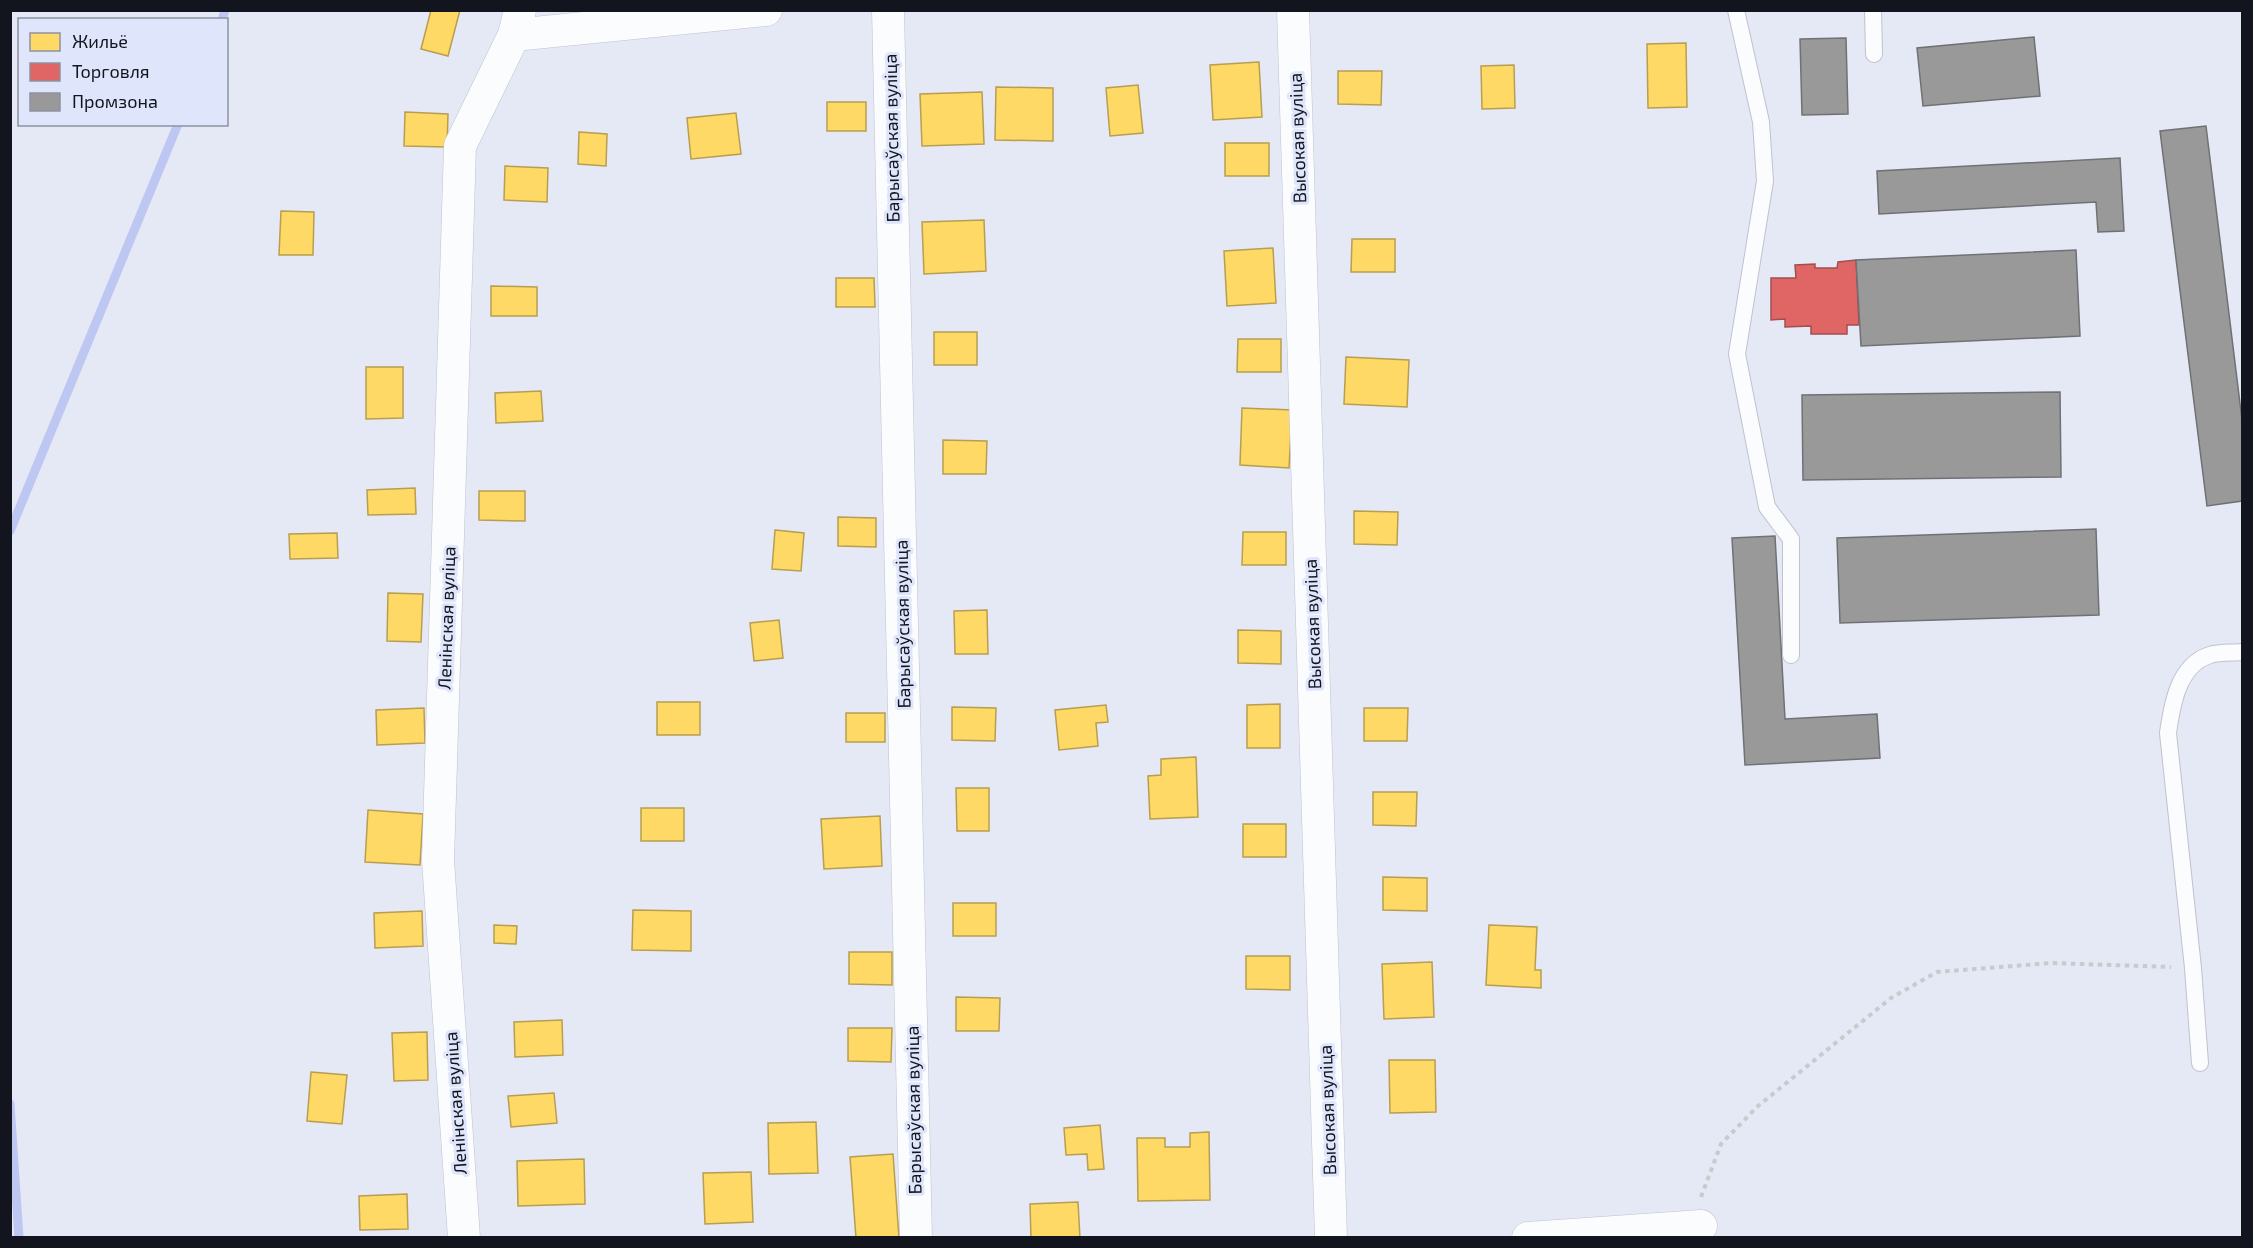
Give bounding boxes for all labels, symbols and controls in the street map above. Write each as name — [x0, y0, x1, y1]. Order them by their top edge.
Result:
legend — [18, 18, 228, 126]
text: Жильё — [72, 30, 128, 52]
street label: Барысаўская вуліца — [879, 53, 903, 223]
text: Торговля — [72, 60, 150, 82]
street label: Высокая вуліца — [1284, 72, 1310, 204]
text: Промзона — [72, 90, 158, 112]
street label: Барысаўская вуліца — [890, 539, 914, 709]
street label: Ленінская вуліца — [433, 546, 459, 690]
street label: Высокая вуліца — [1299, 558, 1325, 690]
street label: Барысаўская вуліца — [901, 1025, 925, 1195]
street label: Ленінская вуліца — [439, 1031, 471, 1175]
street label: Высокая вуліца — [1314, 1044, 1340, 1176]

